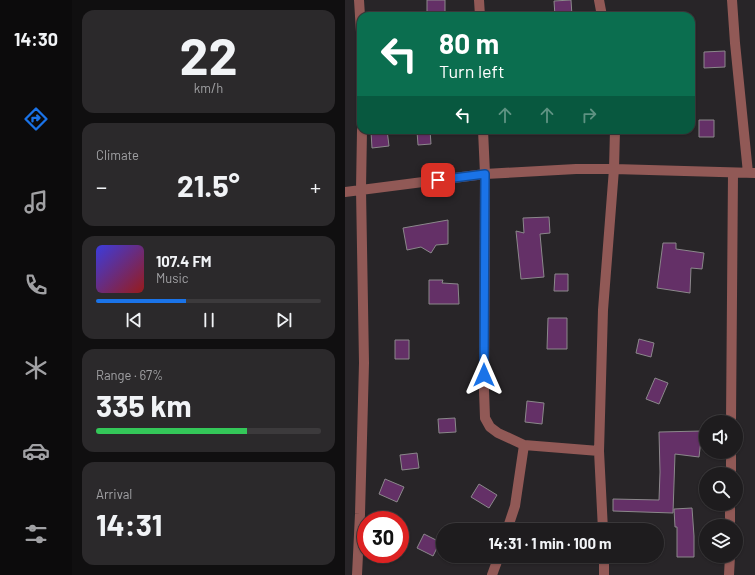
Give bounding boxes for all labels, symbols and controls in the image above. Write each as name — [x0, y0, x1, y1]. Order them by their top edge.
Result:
text: 22 — [179, 23, 238, 85]
text: 80 m — [439, 26, 499, 60]
text: 14:30 — [14, 28, 58, 50]
icon: left — [373, 28, 425, 80]
text: Turn left — [439, 60, 505, 82]
text: km/h — [194, 80, 223, 96]
icon: left — [452, 104, 474, 126]
icon: ahead — [494, 104, 516, 126]
icon: ahead — [536, 104, 558, 126]
icon: right — [578, 104, 600, 126]
icon: directions — [22, 105, 50, 133]
text: Climate — [96, 147, 139, 163]
pin — [421, 163, 455, 197]
text: 21.5° — [177, 167, 240, 203]
icon: arrive — [427, 169, 449, 191]
text: − — [96, 173, 107, 199]
text: + — [310, 173, 321, 199]
icon: music — [22, 188, 50, 216]
text: 107.4 FM — [156, 252, 212, 270]
text: Music — [156, 270, 189, 286]
icon: phone — [22, 271, 50, 299]
icon: previous — [123, 309, 145, 331]
icon: pause — [198, 309, 220, 331]
icon: next — [273, 309, 295, 331]
icon: climate — [22, 354, 50, 382]
position arrow — [463, 354, 505, 396]
text: Range · 67% — [96, 367, 163, 383]
text: 335 km — [96, 387, 192, 423]
map controls — [699, 415, 743, 563]
button: sound — [699, 415, 743, 459]
icon: car — [22, 437, 50, 465]
button: search — [699, 467, 743, 511]
text: Arrival — [96, 486, 132, 502]
text: 14:31 — [96, 506, 162, 542]
speed limit sign: 30 — [357, 511, 409, 563]
button: layers — [699, 519, 743, 563]
icon: filters — [22, 520, 50, 548]
text: 14:31 · 1 min · 100 m — [488, 534, 612, 552]

